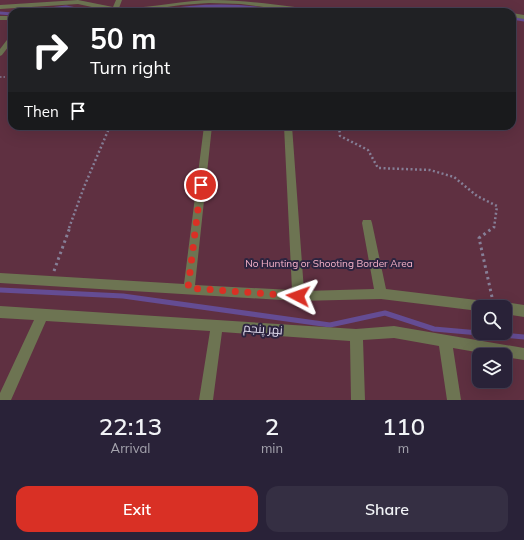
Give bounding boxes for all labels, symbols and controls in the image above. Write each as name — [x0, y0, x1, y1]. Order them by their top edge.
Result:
text: 50 m — [90, 21, 156, 56]
icon: right — [24, 24, 76, 76]
text: Turn right — [90, 56, 170, 79]
icon: arrive — [67, 100, 89, 122]
text: Then — [24, 102, 59, 121]
pin — [184, 168, 218, 202]
icon: arrive — [190, 174, 212, 196]
park label: No Hunting or Shooting Border Area — [245, 257, 413, 270]
position arrow — [277, 275, 319, 317]
map controls — [472, 300, 512, 388]
button: search — [472, 300, 512, 340]
street label: نهر پنجم — [243, 320, 283, 339]
button: layers — [472, 348, 512, 388]
text: 22:13 — [99, 411, 162, 441]
text: 2 — [265, 411, 279, 441]
text: 110 — [382, 411, 425, 441]
text: Arrival — [111, 440, 150, 456]
text: min — [261, 440, 283, 456]
text: m — [398, 440, 409, 456]
button: Exit — [16, 486, 258, 532]
button: Share — [266, 486, 508, 532]

